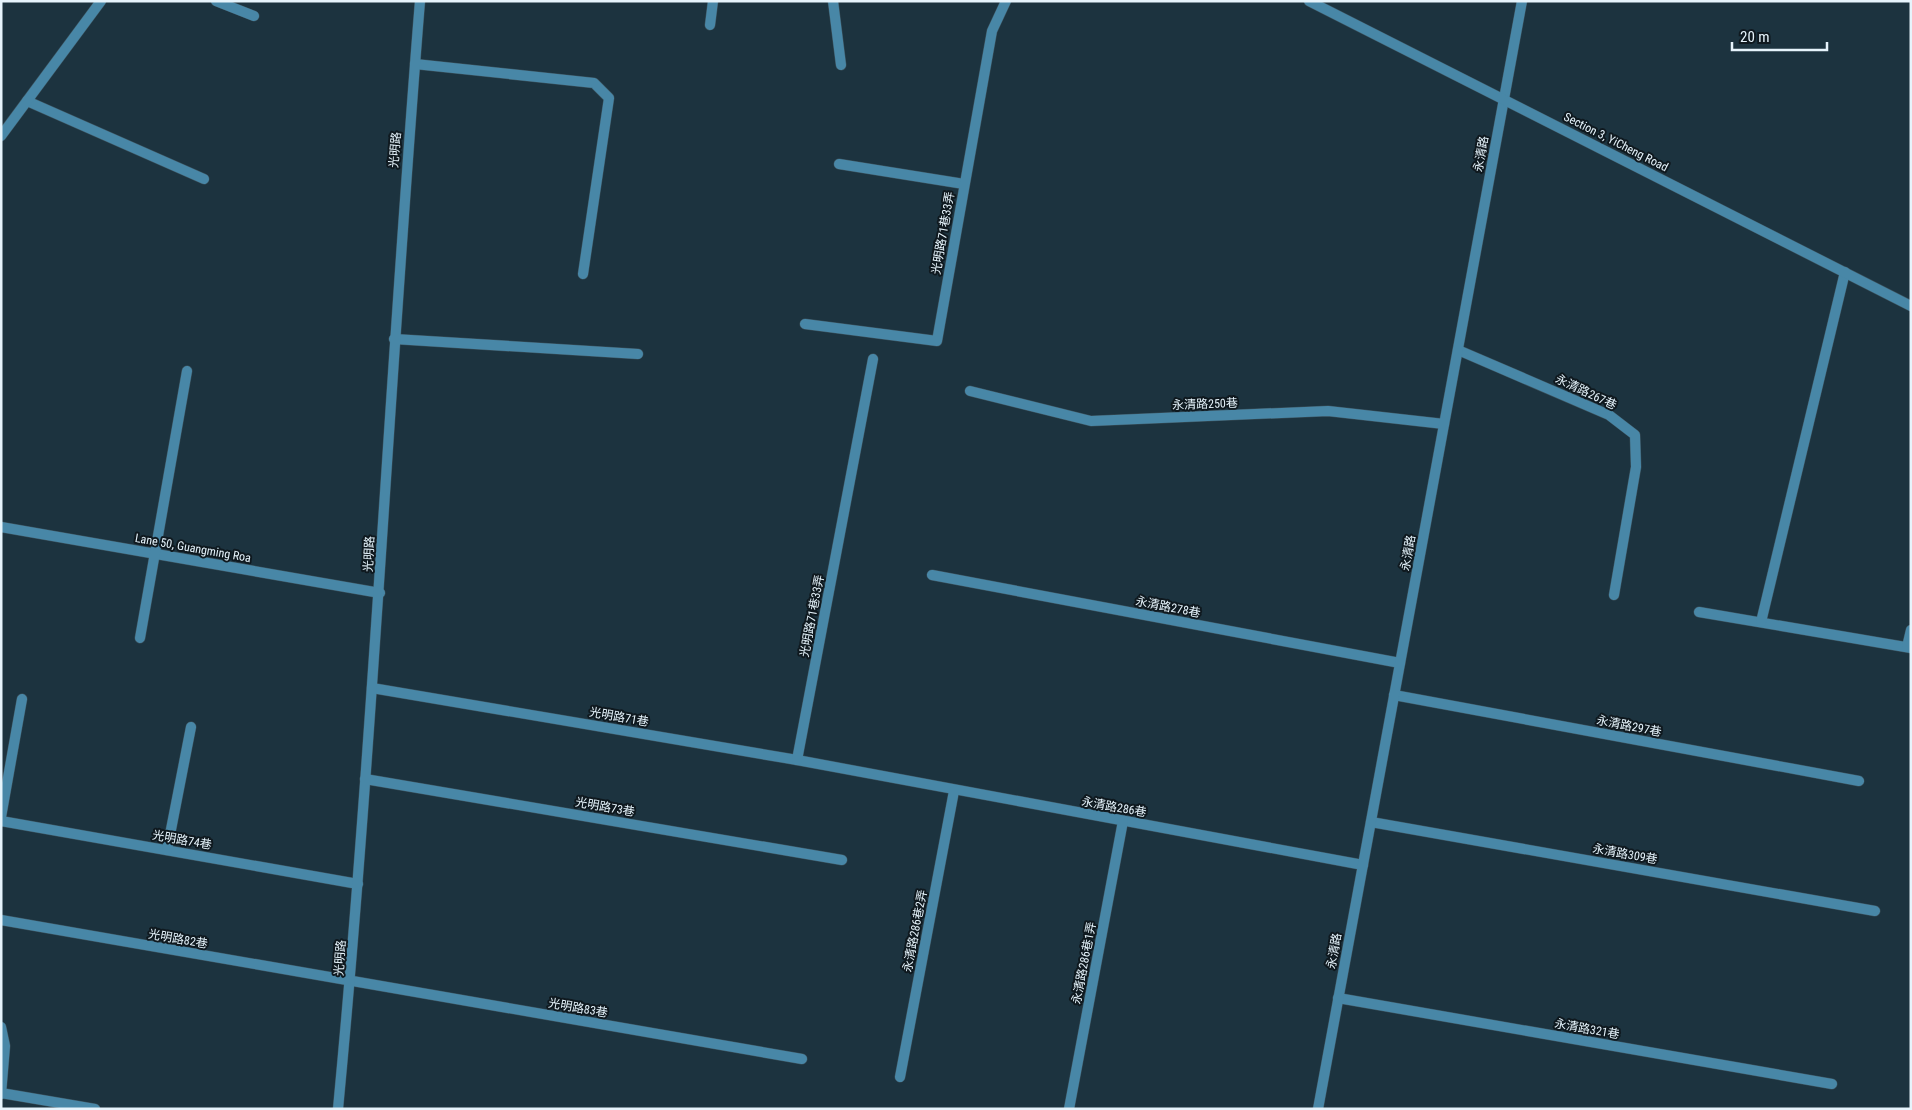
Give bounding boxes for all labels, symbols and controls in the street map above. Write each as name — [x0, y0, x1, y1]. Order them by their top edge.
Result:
scale bar — [1732, 20, 1827, 52]
text: 20 m — [1740, 28, 1770, 46]
street label: Section 3, YiCheng Road — [1562, 110, 1671, 174]
street label: 光明路 — [386, 131, 404, 169]
street label: 永清路 — [1471, 135, 1491, 173]
street label: 光明路71巷33弄 — [929, 191, 957, 275]
street label: 永清路267巷 — [1553, 372, 1619, 412]
street label: 永清路250巷 — [1172, 396, 1238, 412]
street label: Lane 50, Guangming Roa — [134, 531, 252, 565]
street label: 永清路 — [1398, 534, 1418, 572]
street label: 光明路 — [361, 536, 377, 572]
street label: 光明路71巷33弄 — [797, 574, 827, 658]
street label: 永清路278巷 — [1134, 594, 1202, 620]
street label: 光明路71巷 — [588, 705, 650, 729]
street label: 永清路297巷 — [1595, 713, 1663, 739]
street label: 永清路286巷 — [1080, 794, 1148, 820]
street label: 光明路73巷 — [574, 795, 636, 819]
street label: 光明路74巷 — [151, 828, 213, 852]
street label: 永清路309巷 — [1591, 841, 1659, 867]
street label: 永清路286巷2弄 — [900, 889, 930, 973]
street label: 永清路286巷1弄 — [1069, 921, 1099, 1005]
street label: 光明路82巷 — [147, 927, 209, 951]
street label: 永清路 — [1324, 932, 1344, 970]
street label: 光明路 — [332, 940, 348, 976]
street label: 光明路83巷 — [547, 996, 609, 1020]
street label: 永清路321巷 — [1553, 1016, 1621, 1042]

